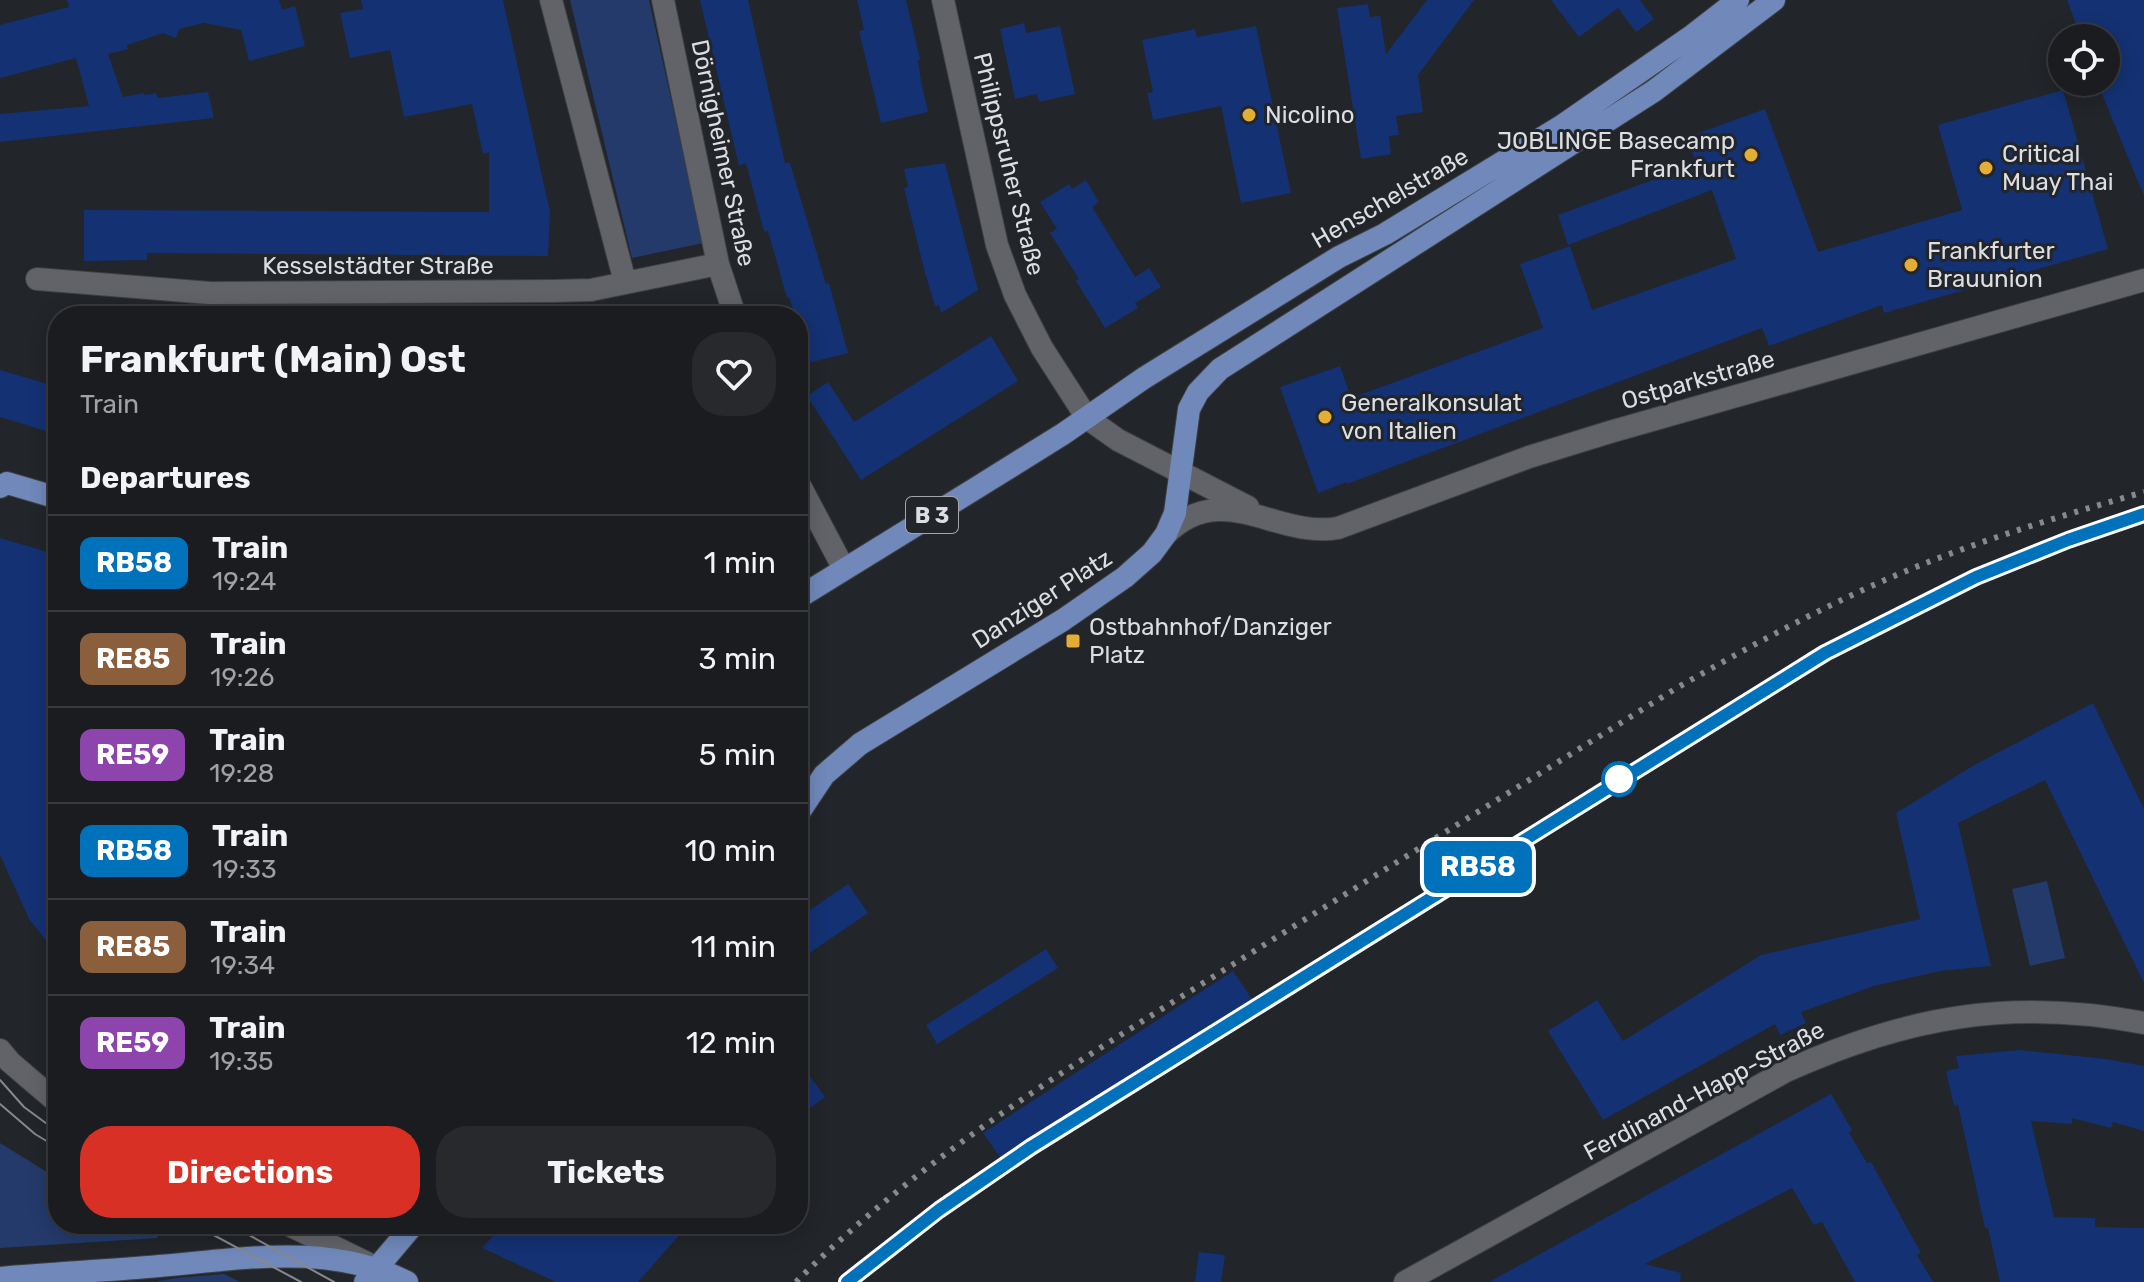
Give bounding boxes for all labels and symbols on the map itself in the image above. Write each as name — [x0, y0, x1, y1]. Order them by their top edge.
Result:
street label: Dörnigheimer Straße — [685, 37, 761, 269]
street label: Philippsruher Straße — [968, 50, 1050, 278]
place label: Nicolino — [1265, 101, 1354, 129]
marker: Nicolino — [1240, 106, 1258, 124]
place label: JOBLINGE Basecamp Frankfurt — [1497, 127, 1735, 183]
place label: Critical Muay Thai — [2002, 140, 2113, 196]
street label: Henschelstraße — [1307, 142, 1473, 254]
marker: JOBLINGE Basecamp Frankfurt — [1742, 146, 1760, 164]
marker: Critical Muay Thai — [1977, 159, 1995, 177]
place label: Frankfurter Brauunion — [1927, 237, 2055, 293]
street label: Kesselstädter Straße — [262, 252, 494, 280]
marker: Frankfurter Brauunion — [1902, 256, 1920, 274]
street label: Ostparkstraße — [1618, 345, 1778, 415]
place label: Generalkonsulat von Italien — [1341, 389, 1522, 445]
marker: Generalkonsulat von Italien — [1316, 408, 1334, 426]
road number: B 3 — [906, 497, 958, 533]
street label: Danziger Platz — [967, 544, 1117, 654]
place label: Ostbahnhof/Danziger Platz — [1089, 613, 1332, 669]
marker: Ostbahnhof/Danziger Platz — [1064, 632, 1082, 650]
unlabelled marker — [1602, 762, 1636, 796]
line badge: RB58 — [1422, 841, 1534, 893]
street label: Ferdinand-Happ-Straße — [1579, 1016, 1829, 1166]

